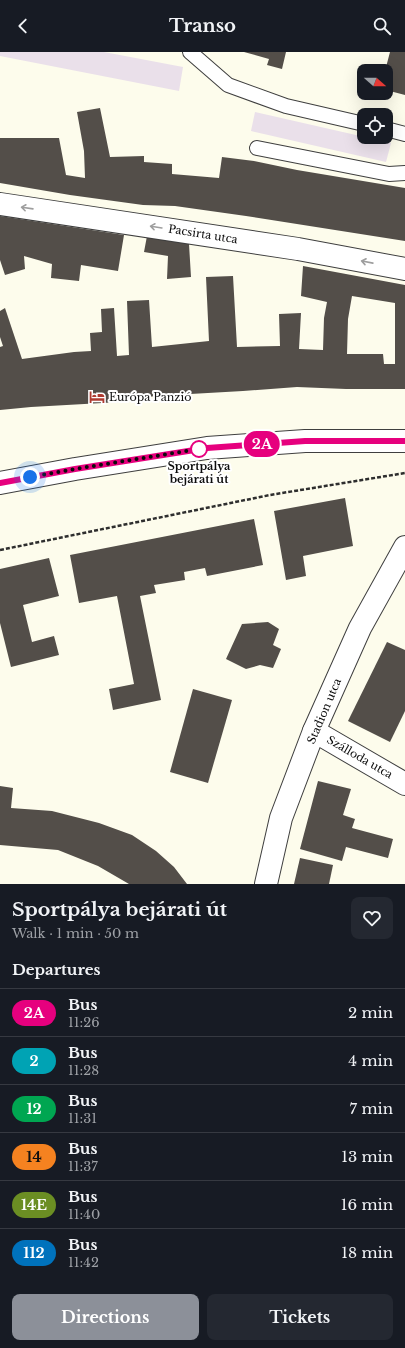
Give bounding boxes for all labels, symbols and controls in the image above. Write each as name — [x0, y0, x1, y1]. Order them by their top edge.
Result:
icon: back — [12, 15, 34, 37]
text: Transo — [169, 15, 236, 37]
icon: search — [371, 15, 393, 37]
north arrow — [357, 64, 393, 100]
map controls — [357, 64, 393, 144]
button: locate — [357, 108, 393, 144]
one-way arrow — [21, 204, 34, 212]
street label: Pacsirta utca — [167, 222, 240, 247]
one-way arrow — [149, 223, 162, 231]
one-way arrow — [361, 258, 374, 266]
hotel icon: Európa Panzió — [88, 388, 106, 406]
place label: Európa Panzió — [109, 390, 191, 404]
line badge: 2A — [244, 431, 280, 457]
text: 2A — [252, 435, 272, 453]
marker: Sportpálya bejárati út — [190, 440, 208, 458]
place label: Sportpálya bejárati út — [168, 459, 231, 486]
your location — [20, 467, 40, 487]
street label: Stadion utca — [304, 675, 344, 746]
street label: Szálloda utca — [325, 733, 396, 782]
button: heart — [351, 897, 393, 939]
text: Sportpálya bejárati út — [12, 898, 227, 921]
text: Walk · 1 min · 50 m — [12, 925, 139, 942]
text: Departures — [12, 960, 101, 979]
text: Bus — [68, 995, 98, 1014]
text: 2 min — [348, 1003, 393, 1022]
text: 2A — [24, 1004, 44, 1022]
text: 11:26 — [68, 1014, 100, 1031]
text: Bus — [68, 1043, 98, 1062]
text: 4 min — [348, 1051, 393, 1070]
text: 2 — [29, 1052, 39, 1070]
text: 11:28 — [68, 1062, 99, 1079]
text: Bus — [68, 1091, 98, 1110]
text: 7 min — [350, 1099, 393, 1118]
text: 12 — [26, 1100, 42, 1118]
text: 11:31 — [68, 1110, 97, 1127]
text: Bus — [68, 1139, 98, 1158]
text: 13 min — [341, 1147, 393, 1166]
text: 14 — [26, 1148, 42, 1166]
text: 11:37 — [68, 1158, 98, 1175]
text: Bus — [68, 1187, 98, 1206]
text: 16 min — [341, 1195, 393, 1214]
text: 14E — [21, 1196, 47, 1214]
text: 11:40 — [68, 1206, 100, 1223]
text: Bus — [68, 1235, 98, 1254]
text: 18 min — [341, 1243, 393, 1262]
text: 112 — [23, 1244, 45, 1262]
text: 11:42 — [68, 1254, 99, 1271]
button: Directions — [12, 1294, 199, 1340]
button: Tickets — [207, 1294, 393, 1340]

